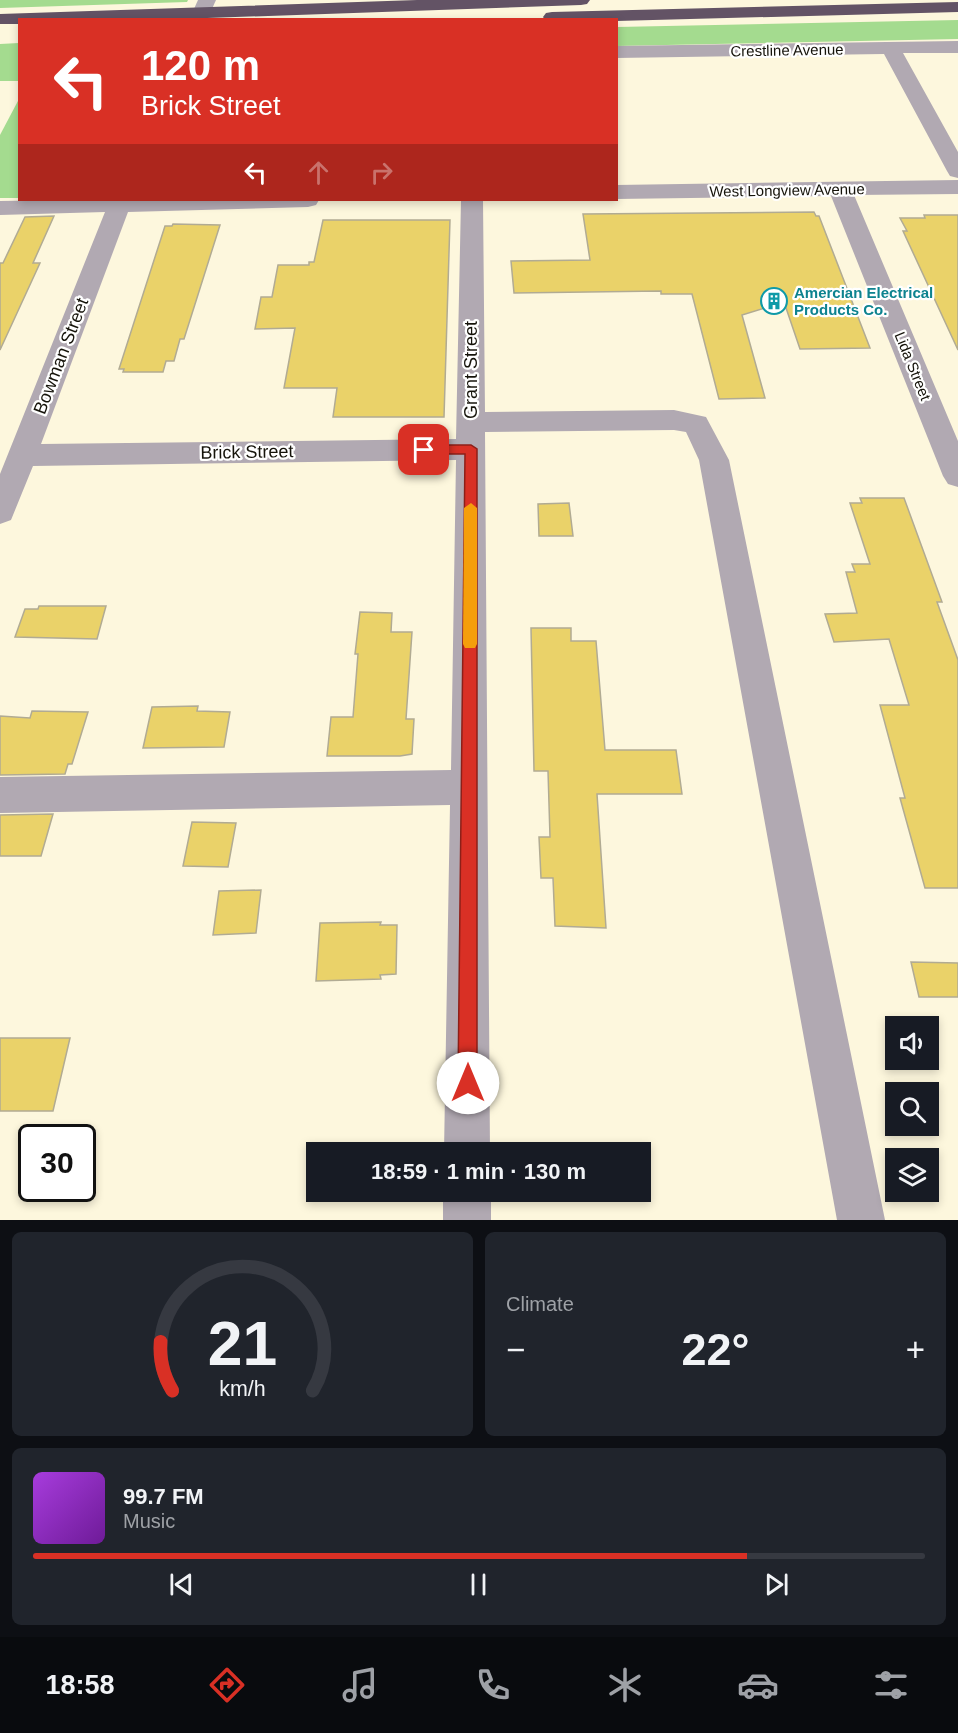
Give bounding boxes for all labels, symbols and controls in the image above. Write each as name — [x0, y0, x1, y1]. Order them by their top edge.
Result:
street label: Crestline Avenue — [730, 41, 844, 59]
icon: left — [42, 42, 120, 120]
text: 120 m — [141, 42, 260, 89]
text: Brick Street — [141, 91, 281, 121]
icon: left — [239, 156, 272, 189]
icon: ahead — [302, 156, 335, 189]
icon: right — [365, 156, 398, 189]
street label: West Longview Avenue — [709, 180, 865, 200]
place label: Amercian Electrical Products Co. — [794, 284, 933, 318]
building icon: Amercian Electrical Products Co. — [759, 286, 789, 316]
street label: Bowman Street — [30, 295, 92, 417]
street label: Grant Street — [461, 321, 481, 419]
street label: Lida Street — [892, 329, 935, 404]
pin — [398, 424, 449, 475]
icon: arrive — [407, 433, 440, 466]
street label: Brick Street — [200, 441, 294, 463]
map controls — [885, 1016, 939, 1202]
button: sound — [885, 1016, 939, 1070]
position arrow — [436, 1051, 500, 1115]
button: search — [885, 1082, 939, 1136]
speed limit sign: 30 — [18, 1124, 96, 1202]
button: layers — [885, 1148, 939, 1202]
text: 18:59 · 1 min · 130 m — [371, 1159, 586, 1184]
text: Climate — [506, 1293, 574, 1315]
text: 21 — [208, 1309, 277, 1378]
text: 22° — [681, 1324, 750, 1375]
text: − — [506, 1331, 525, 1368]
text: + — [906, 1331, 925, 1368]
text: km/h — [219, 1377, 266, 1401]
text: 99.7 FM — [123, 1484, 204, 1509]
text: Music — [123, 1510, 175, 1532]
icon: previous — [165, 1568, 198, 1601]
icon: pause — [462, 1568, 495, 1601]
icon: next — [760, 1568, 793, 1601]
icon: directions — [206, 1664, 248, 1706]
icon: music — [339, 1664, 381, 1706]
icon: phone — [472, 1664, 514, 1706]
icon: climate — [604, 1664, 646, 1706]
icon: car — [737, 1664, 779, 1706]
icon: filters — [870, 1664, 912, 1706]
text: 18:58 — [45, 1670, 115, 1700]

